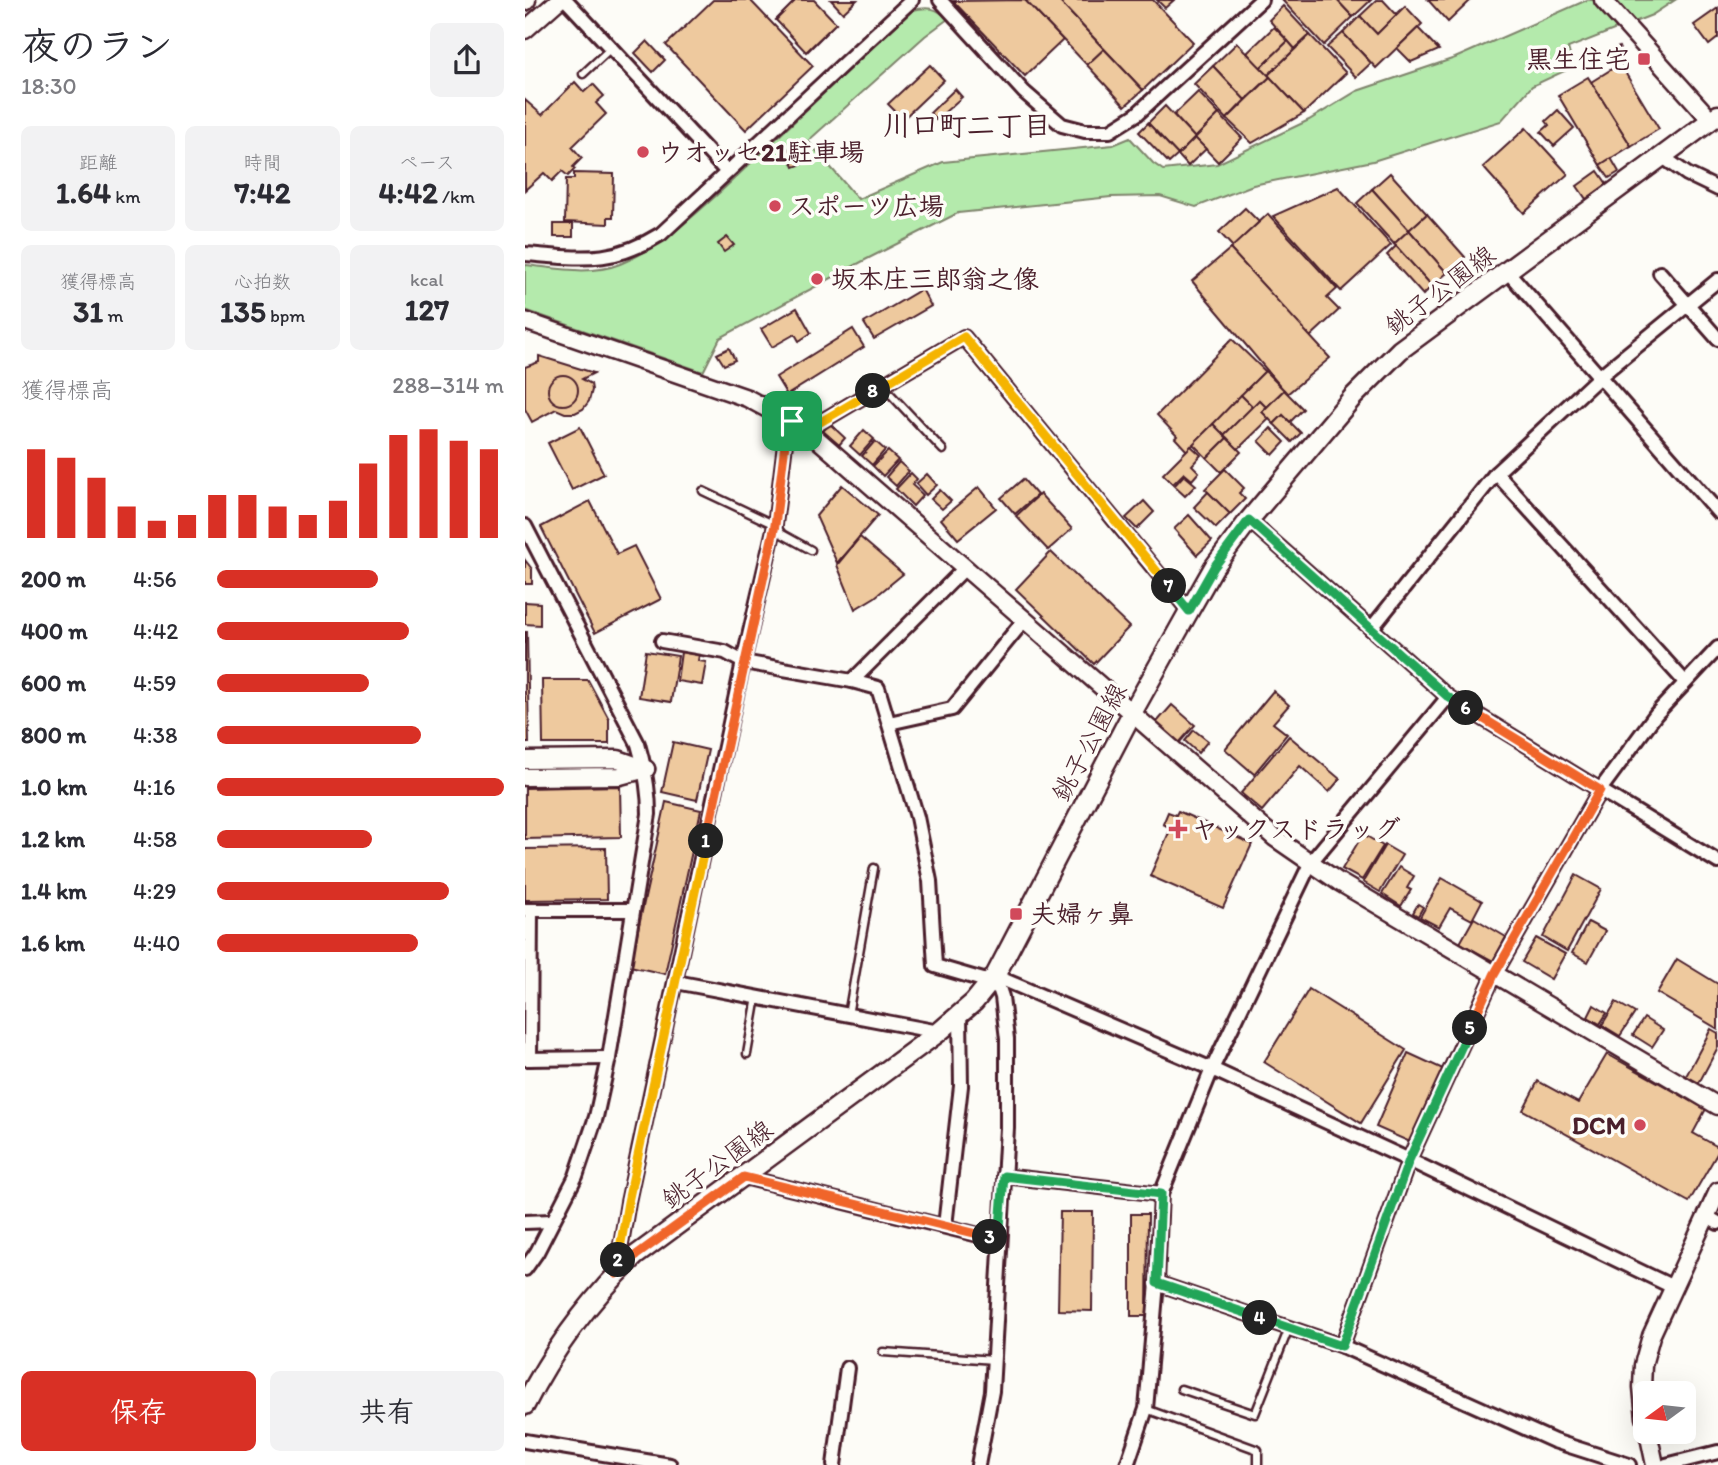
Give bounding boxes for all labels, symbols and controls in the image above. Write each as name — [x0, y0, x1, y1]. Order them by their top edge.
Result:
text: 夜のラン — [21, 23, 173, 69]
button: share — [430, 23, 504, 97]
place label: 黒生住宅 — [1526, 43, 1630, 75]
marker: 黒生住宅 — [1636, 51, 1652, 67]
text: 18:30 — [21, 72, 77, 100]
district label: 川口町二丁目 — [883, 108, 1051, 142]
place label: ウオッセ21駐車場 — [657, 136, 865, 168]
marker: ウオッセ21駐車場 — [635, 144, 651, 160]
text: 距離 — [79, 151, 117, 174]
text: 時間 — [243, 151, 282, 174]
text: ペース — [399, 151, 455, 174]
text: 1.64 — [56, 174, 111, 211]
text: 7:42 — [234, 174, 291, 211]
text: 4:42 — [379, 174, 438, 211]
text: km — [111, 185, 140, 208]
text: /km — [438, 185, 475, 208]
place label: スポーツ広場 — [789, 190, 944, 222]
marker: スポーツ広場 — [767, 198, 783, 214]
street label: 銚子公園線 — [1378, 238, 1502, 342]
place label: 坂本庄三郎翁之像 — [831, 263, 1039, 295]
text: kcal — [410, 268, 444, 291]
text: 獲得標高 — [60, 270, 136, 293]
text: 心拍数 — [234, 270, 291, 293]
marker: 坂本庄三郎翁之像 — [809, 271, 825, 287]
text: 127 — [405, 291, 449, 328]
text: 31 — [73, 293, 103, 330]
text: 135 — [220, 293, 266, 330]
text: m — [103, 304, 123, 327]
text: bpm — [266, 304, 305, 327]
text: 288–314 m — [392, 371, 504, 399]
pin: 8 — [855, 374, 891, 408]
text: 獲得標高 — [21, 376, 113, 404]
text: 8 — [867, 379, 878, 402]
pin — [762, 391, 822, 451]
icon: arrive — [773, 402, 811, 440]
text: 200 m — [21, 565, 86, 593]
text: 4:56 — [133, 565, 177, 593]
pin: 7 — [1151, 568, 1187, 604]
text: 7 — [1164, 574, 1173, 597]
text: 400 m — [21, 617, 88, 645]
text: 4:42 — [133, 617, 178, 645]
text: 600 m — [21, 669, 86, 697]
text: 4:59 — [133, 669, 177, 697]
street label: 銚子公園線 — [1044, 677, 1134, 807]
pin: 6 — [1448, 690, 1483, 726]
text: 6 — [1460, 696, 1471, 719]
text: 800 m — [21, 721, 86, 749]
text: 4:38 — [133, 721, 178, 749]
text: 1.0 km — [21, 773, 87, 801]
text: 4:16 — [133, 773, 175, 801]
place label: ヤックスドラッグ — [1192, 813, 1401, 845]
marker: ヤックスドラッグ — [1170, 821, 1186, 837]
pin: 1 — [689, 824, 723, 858]
text: 1.2 km — [21, 825, 85, 853]
text: 4:58 — [133, 825, 177, 853]
text: 1 — [701, 829, 710, 852]
text: 1.4 km — [21, 877, 87, 905]
text: 4:29 — [133, 877, 177, 905]
place label: 夫婦ヶ鼻 — [1030, 898, 1134, 930]
marker: 夫婦ヶ鼻 — [1008, 906, 1024, 922]
text: 1.6 km — [21, 929, 85, 957]
text: 4:40 — [133, 929, 180, 957]
pin: 5 — [1453, 1010, 1487, 1046]
text: 5 — [1465, 1016, 1474, 1039]
place label: DCM — [1572, 1109, 1626, 1141]
street label: 銚子公園線 — [655, 1113, 779, 1215]
marker: DCM — [1632, 1117, 1648, 1133]
pin: 3 — [973, 1220, 1007, 1254]
text: 3 — [984, 1225, 995, 1248]
pin: 2 — [601, 1242, 635, 1278]
text: 2 — [613, 1248, 623, 1271]
pin: 4 — [1243, 1300, 1277, 1336]
text: 4 — [1254, 1306, 1265, 1329]
button: 保存 — [21, 1371, 256, 1451]
button: 共有 — [270, 1371, 504, 1451]
north arrow — [1633, 1381, 1696, 1444]
map controls — [1633, 1381, 1696, 1444]

